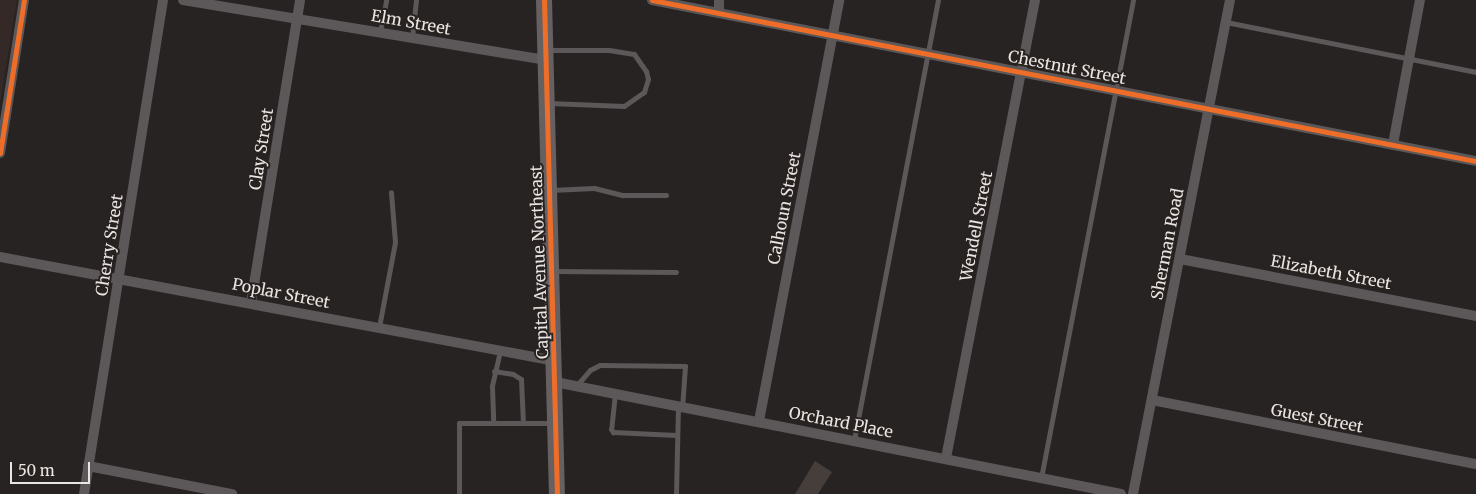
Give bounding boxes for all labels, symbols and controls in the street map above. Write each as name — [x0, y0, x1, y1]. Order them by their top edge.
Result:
street label: Elm Street — [370, 6, 452, 38]
street label: Chestnut Street — [1006, 46, 1128, 88]
street label: Clay Street — [245, 107, 277, 191]
street label: Calhoun Street — [764, 150, 804, 266]
street label: Capital Avenue Northeast — [526, 165, 552, 359]
street label: Wendell Street — [956, 169, 996, 283]
street label: Sherman Road — [1147, 187, 1187, 301]
street label: Cherry Street — [91, 193, 127, 297]
street label: Elizabeth Street — [1269, 251, 1393, 293]
street label: Poplar Street — [230, 274, 332, 312]
street label: Guest Street — [1269, 400, 1365, 436]
street label: Orchard Place — [787, 403, 895, 441]
scale bar — [12, 452, 92, 484]
text: 50 m — [18, 461, 55, 480]

